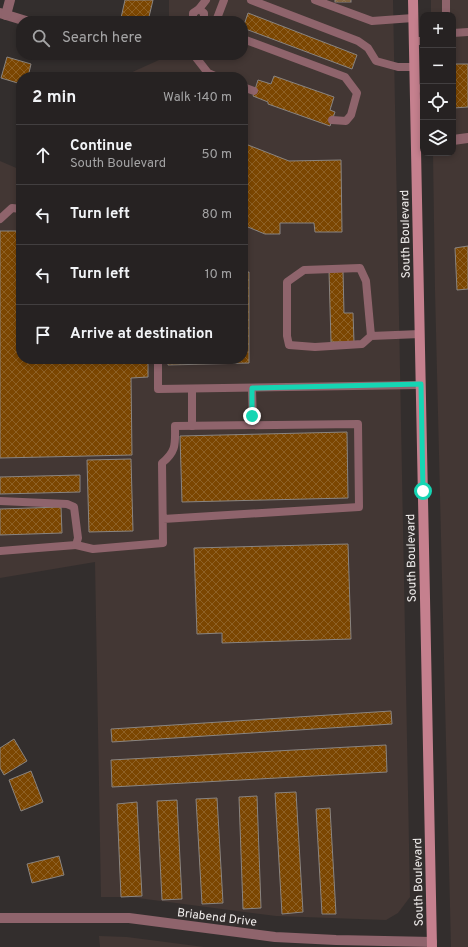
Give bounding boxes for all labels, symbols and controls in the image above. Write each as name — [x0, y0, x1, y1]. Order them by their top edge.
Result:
map controls — [420, 12, 456, 156]
button: + — [420, 12, 456, 48]
search box — [16, 16, 248, 60]
icon: search — [30, 27, 52, 49]
text: Search here — [62, 29, 142, 48]
button: − — [420, 48, 456, 84]
button: locate — [420, 84, 456, 120]
text: 2 min — [32, 87, 76, 109]
text: Walk · 140 m — [163, 90, 232, 106]
button: layers — [420, 120, 456, 156]
text: Continue — [70, 137, 132, 156]
icon: ahead — [32, 144, 54, 166]
text: 50 m — [202, 147, 232, 163]
text: South Boulevard — [70, 156, 166, 172]
street label: South Boulevard — [397, 190, 415, 278]
icon: left — [32, 204, 54, 226]
text: Turn left — [70, 205, 130, 224]
text: 80 m — [202, 207, 232, 223]
icon: left — [32, 264, 54, 286]
text: Turn left — [70, 265, 130, 284]
text: 10 m — [205, 267, 232, 283]
icon: arrive — [32, 324, 54, 346]
text: Arrive at destination — [70, 325, 213, 344]
route end — [243, 407, 261, 425]
route start — [414, 482, 432, 500]
street label: South Boulevard — [403, 514, 421, 602]
street label: South Boulevard — [410, 838, 428, 926]
street label: Briabend Drive — [176, 905, 258, 931]

